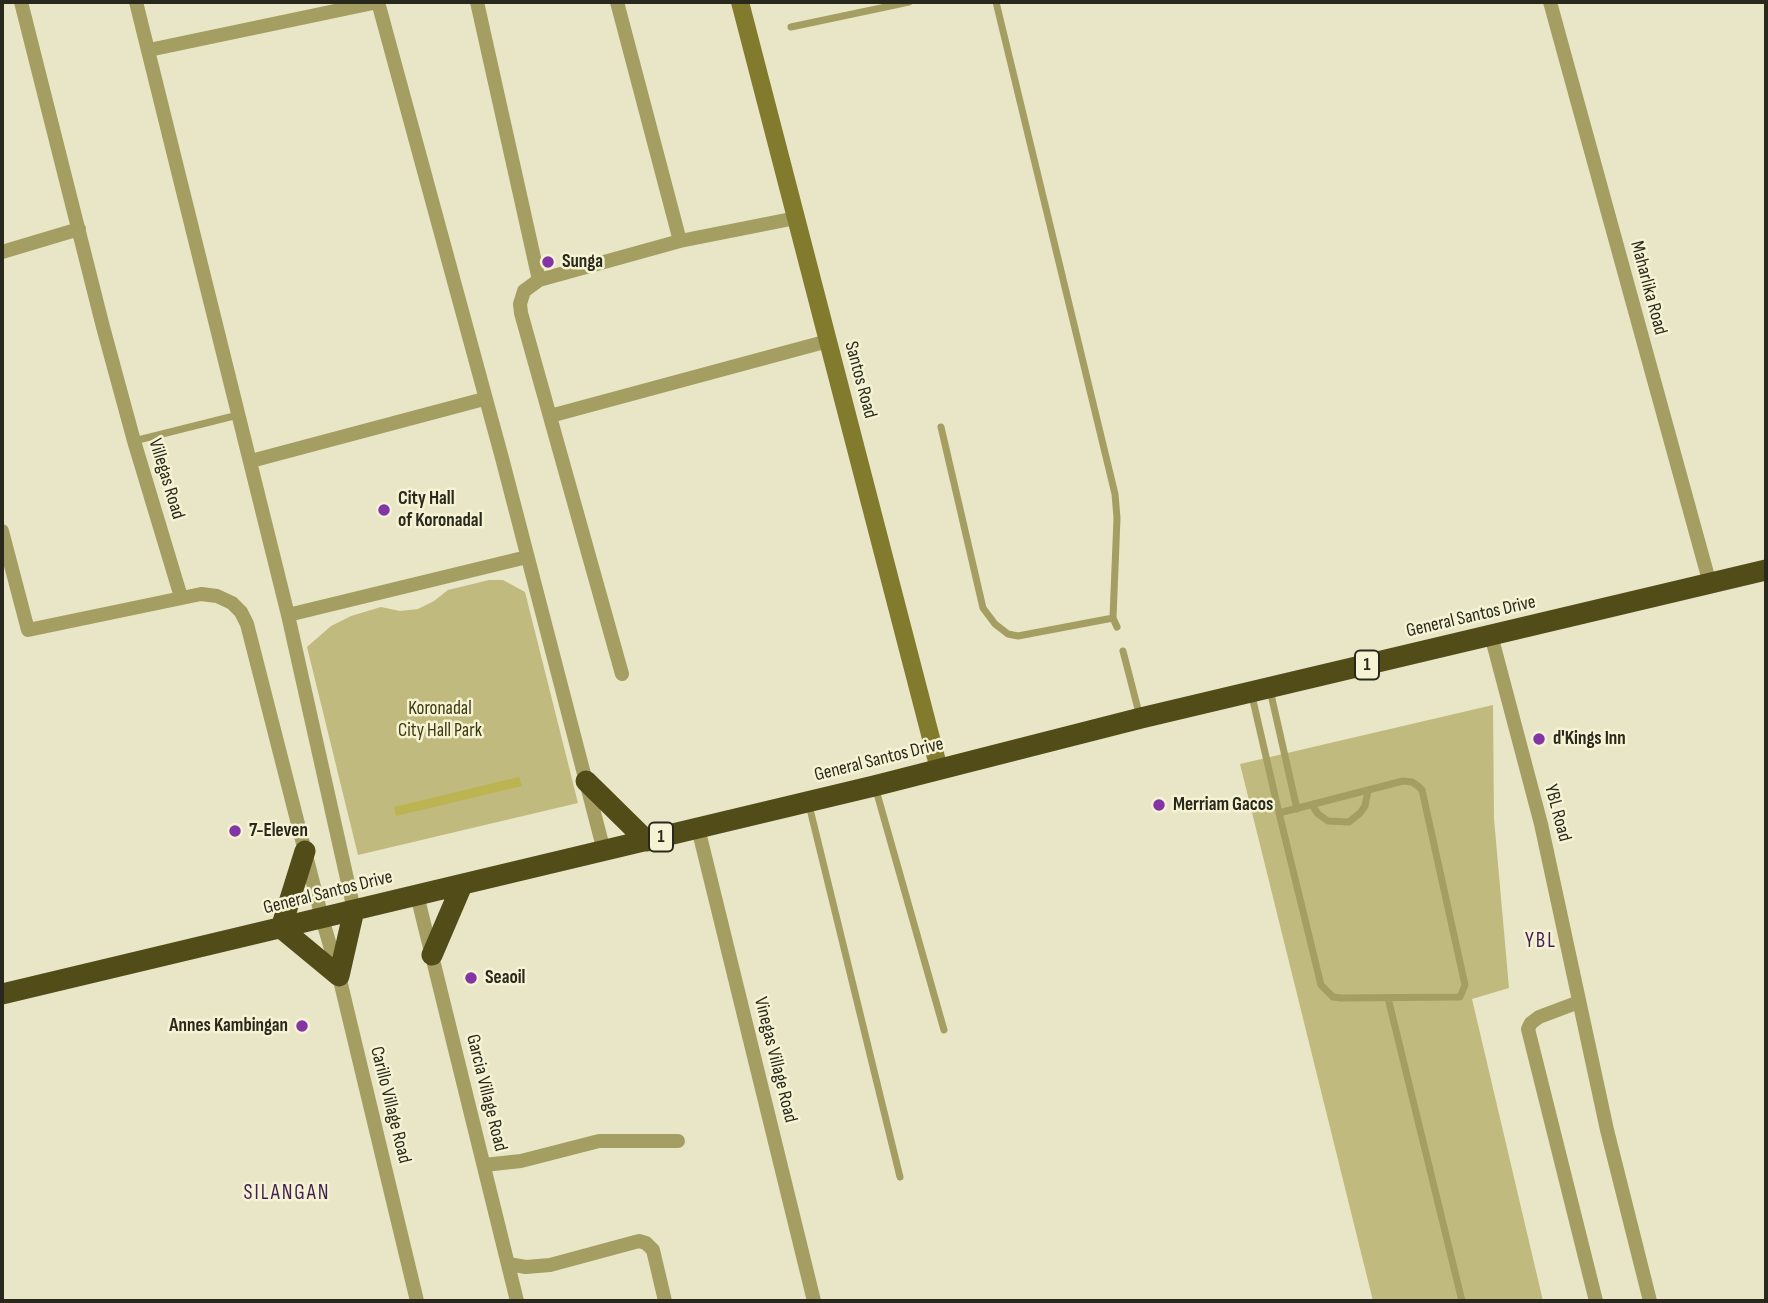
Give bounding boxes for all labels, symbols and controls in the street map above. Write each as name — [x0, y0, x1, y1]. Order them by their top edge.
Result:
street label: Maharlika Road — [1625, 239, 1671, 337]
place label: Sunga — [562, 251, 603, 273]
marker: Sunga — [540, 254, 556, 270]
street label: Santos Road — [839, 339, 881, 421]
street label: Villegas Road — [143, 436, 189, 522]
place label: City Hall of Koronadal — [398, 488, 482, 532]
marker: City Hall of Koronadal — [376, 502, 392, 518]
street label: General Santos Drive — [1404, 591, 1538, 643]
road number: 1 — [1355, 650, 1379, 680]
park label: Koronadal City Hall Park — [398, 698, 482, 742]
place label: d'Kings Inn — [1553, 728, 1626, 750]
marker: d'Kings Inn — [1531, 731, 1547, 747]
street label: General Santos Drive — [812, 733, 946, 787]
street label: YBL Road — [1538, 782, 1576, 844]
place label: Merriam Gacos — [1173, 794, 1273, 816]
marker: Merriam Gacos — [1151, 797, 1167, 813]
place label: 7-Eleven — [249, 820, 308, 842]
road number: 1 — [649, 822, 673, 852]
marker: 7-Eleven — [227, 823, 243, 839]
street label: General Santos Drive — [261, 866, 395, 920]
district label: YBL — [1525, 929, 1557, 955]
place label: Seaoil — [485, 967, 525, 989]
marker: Seaoil — [463, 970, 479, 986]
street label: Vinegas Village Road — [748, 995, 802, 1125]
place label: Annes Kambingan — [169, 1015, 288, 1037]
marker: Annes Kambingan — [294, 1018, 310, 1034]
street label: Garcia Village Road — [460, 1032, 512, 1154]
street label: Carillo Village Road — [364, 1044, 416, 1166]
district label: SILANGAN — [244, 1181, 330, 1207]

